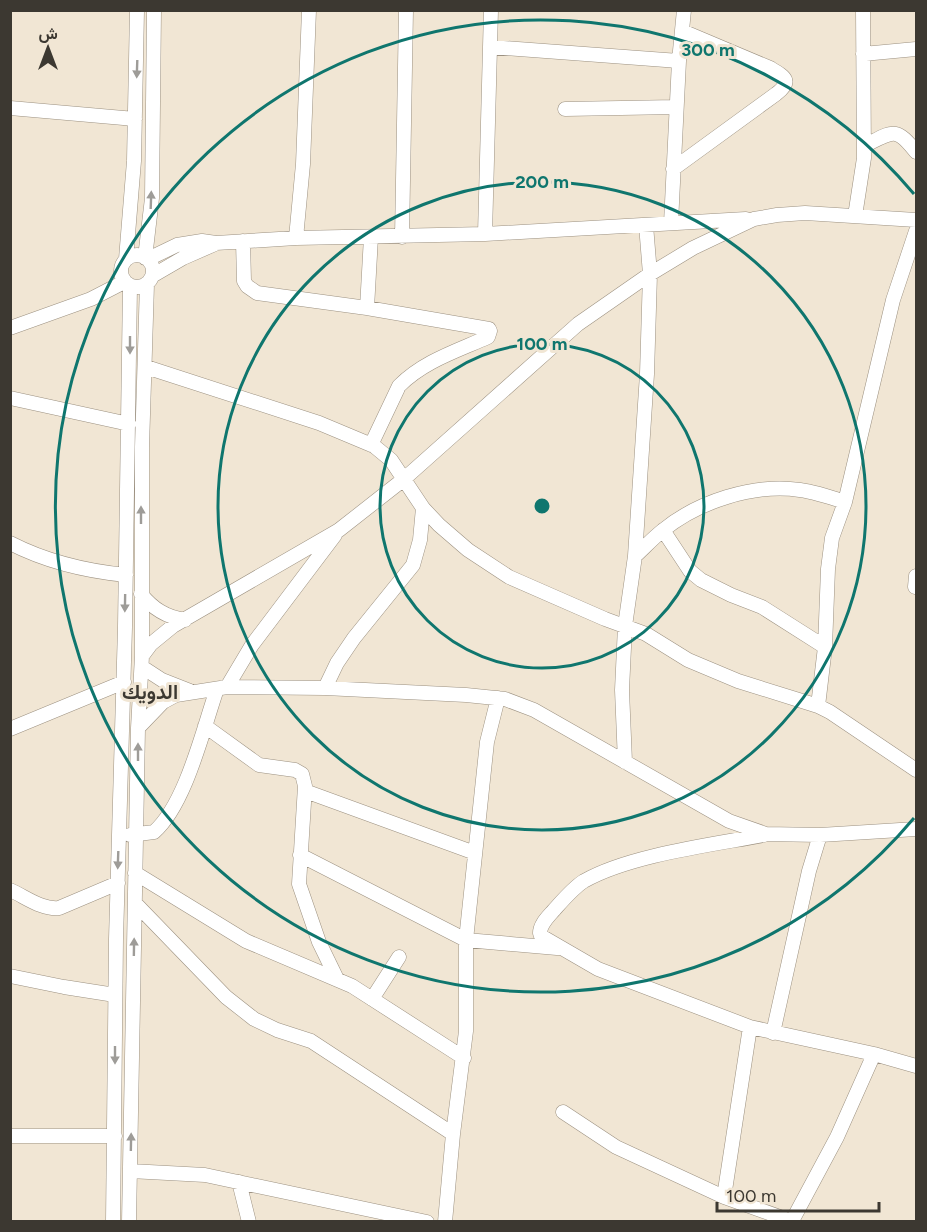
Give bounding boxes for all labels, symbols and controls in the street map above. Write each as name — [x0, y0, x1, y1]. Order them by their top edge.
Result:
north arrow — [18, 18, 78, 78]
text: ش — [38, 24, 58, 43]
text: 300 m — [681, 39, 735, 61]
one-way arrow — [132, 59, 141, 78]
text: 200 m — [515, 171, 569, 193]
one-way arrow — [147, 190, 156, 209]
text: 100 m — [517, 333, 567, 355]
one-way arrow — [125, 335, 135, 354]
centre of rings — [532, 496, 552, 516]
one-way arrow — [136, 506, 146, 525]
one-way arrow — [120, 593, 130, 612]
district label: الدويك — [122, 680, 178, 705]
one-way arrow — [133, 743, 143, 762]
one-way arrow — [114, 851, 123, 870]
one-way arrow — [129, 938, 139, 957]
one-way arrow — [110, 1046, 120, 1065]
one-way arrow — [126, 1133, 135, 1152]
scale bar — [717, 1175, 879, 1213]
text: 100 m — [726, 1185, 776, 1207]

